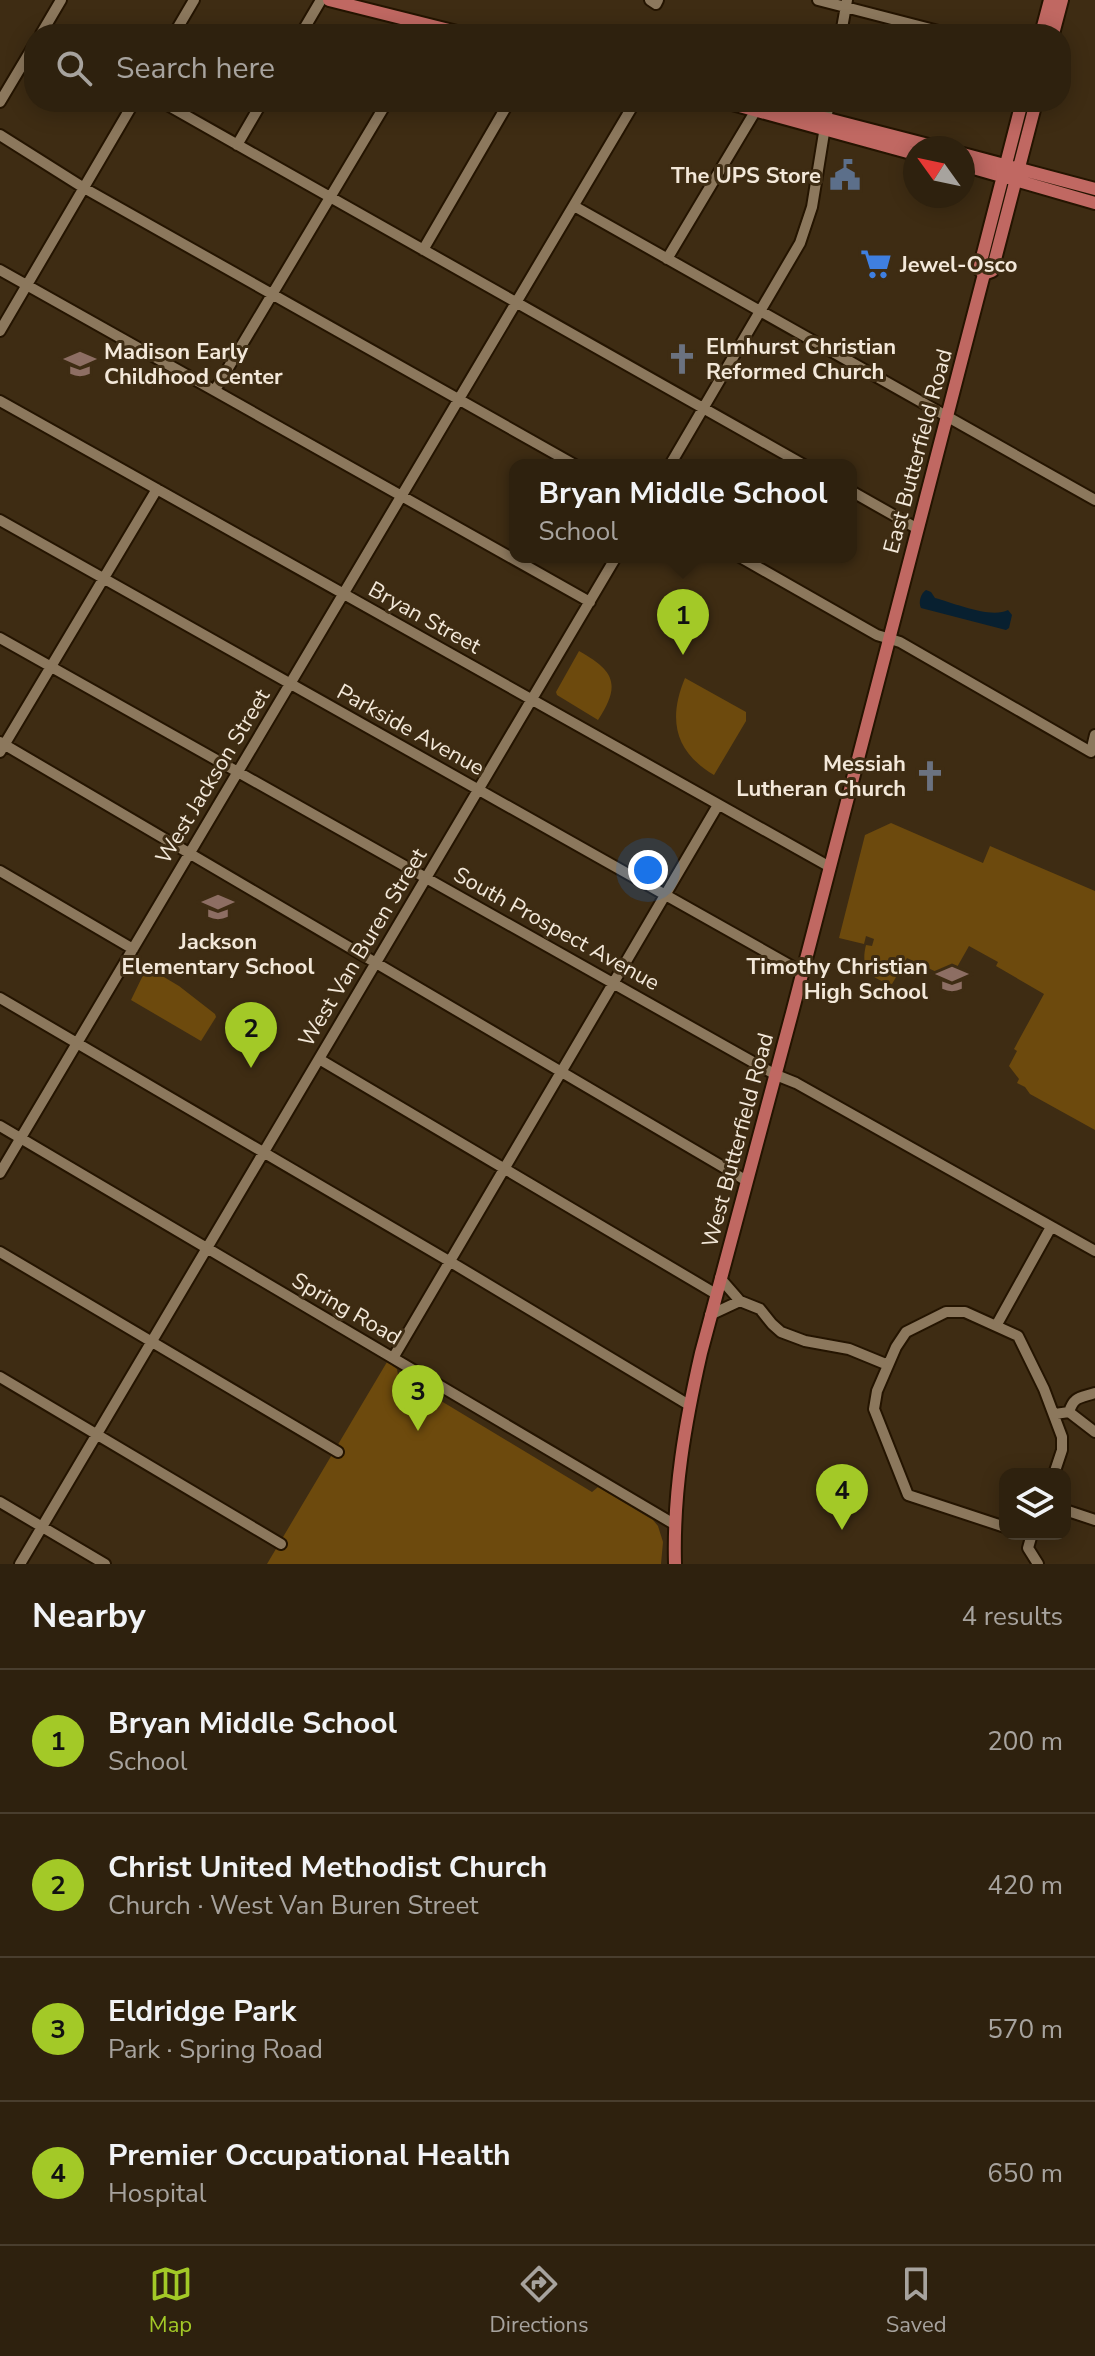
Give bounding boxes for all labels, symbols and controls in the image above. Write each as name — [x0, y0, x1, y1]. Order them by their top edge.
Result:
search box — [24, 24, 1071, 112]
icon: search — [52, 46, 96, 90]
text: Search here — [116, 48, 275, 89]
north arrow — [903, 136, 975, 208]
public building icon: The UPS Store — [828, 158, 862, 192]
place label: The UPS Store — [671, 161, 821, 191]
supermarket icon: Jewel-Osco — [859, 247, 893, 281]
place label: Jewel-Osco — [899, 250, 1017, 280]
place label: Elmhurst Christian Reformed Church — [706, 332, 896, 387]
place label: Madison Early Childhood Center — [104, 337, 283, 392]
church icon: Elmhurst Christian Reformed Church — [665, 342, 699, 376]
street label: East Butterfield Road — [876, 346, 960, 557]
school or university icon: Madison Early Childhood Center — [63, 347, 97, 381]
popup — [509, 459, 857, 563]
text: Bryan Middle School — [538, 473, 828, 514]
text: School — [538, 514, 618, 549]
street label: Bryan Street — [363, 575, 486, 661]
pin: 1 — [657, 589, 709, 655]
street label: Parkside Avenue — [331, 677, 490, 783]
street label: West Jackson Street — [149, 683, 277, 870]
place label: Messiah Lutheran Church — [736, 749, 906, 804]
church icon: Messiah Lutheran Church — [913, 759, 947, 793]
street label: West Van Buren Street — [292, 842, 434, 1053]
your location — [628, 850, 668, 890]
street label: South Prospect Avenue — [448, 860, 665, 998]
school or university icon: Jackson Elementary School — [201, 890, 235, 924]
place label: Jackson Elementary School — [122, 927, 314, 982]
place label: Timothy Christian High School — [747, 952, 928, 1007]
school or university icon: Timothy Christian High School — [935, 962, 969, 996]
pin: 2 — [225, 1002, 277, 1068]
street label: West Butterfield Road — [695, 1030, 781, 1251]
street label: Spring Road — [286, 1265, 407, 1352]
pin: 3 — [392, 1365, 444, 1431]
pin: 4 — [816, 1464, 868, 1530]
map controls — [999, 1468, 1071, 1540]
button: layers — [999, 1468, 1071, 1540]
text: Nearby — [32, 1593, 146, 1639]
text: 4 results — [962, 1599, 1063, 1634]
text: Bryan Middle School — [108, 1703, 397, 1744]
text: 1 — [50, 1724, 66, 1759]
text: 200 m — [987, 1724, 1063, 1759]
text: School — [108, 1744, 187, 1779]
text: Christ United Methodist Church — [108, 1847, 547, 1888]
text: 2 — [50, 1868, 66, 1903]
text: 420 m — [987, 1868, 1063, 1903]
text: Church · West Van Buren Street — [108, 1888, 478, 1923]
text: Eldridge Park — [108, 1991, 296, 2032]
text: 3 — [50, 2012, 66, 2047]
text: 570 m — [987, 2012, 1063, 2047]
text: Park · Spring Road — [108, 2032, 323, 2067]
text: Premier Occupational Health — [108, 2135, 511, 2176]
text: 4 — [50, 2156, 66, 2191]
text: 650 m — [987, 2156, 1063, 2191]
text: Hospital — [108, 2176, 207, 2211]
tab: Map — [149, 2262, 193, 2340]
tab: Directions — [490, 2262, 589, 2340]
tab: Saved — [886, 2262, 946, 2340]

